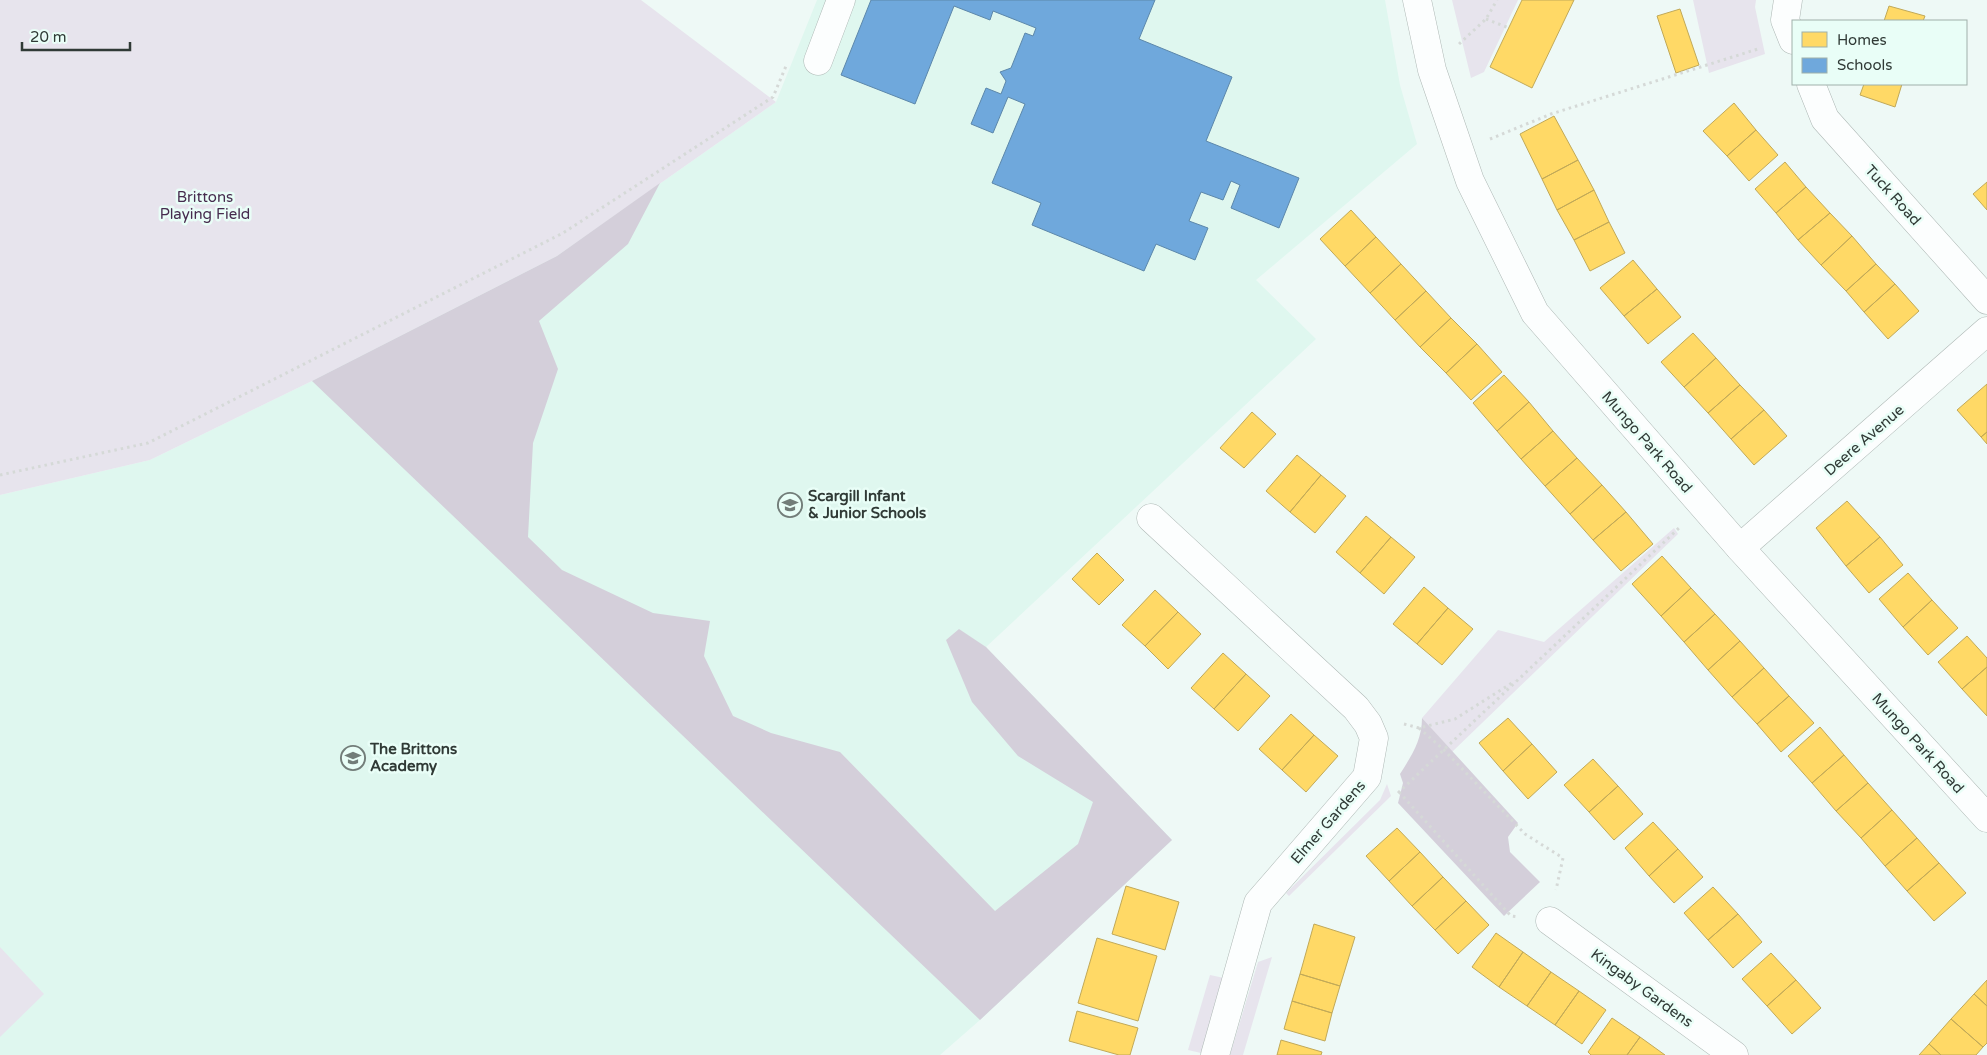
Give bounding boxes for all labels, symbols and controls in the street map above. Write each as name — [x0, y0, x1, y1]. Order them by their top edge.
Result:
scale bar — [22, 20, 130, 52]
legend — [1792, 20, 1967, 85]
text: 20 m — [30, 28, 67, 46]
text: Homes — [1837, 31, 1887, 49]
text: Schools — [1837, 56, 1893, 74]
street label: Tuck Road — [1861, 161, 1925, 229]
park label: Brittons Playing Field — [160, 188, 250, 223]
street label: Mungo Park Road — [1598, 388, 1696, 496]
street label: Deere Avenue — [1821, 401, 1907, 479]
place label: Scargill Infant & Junior Schools — [808, 487, 926, 522]
school or university icon: Scargill Infant & Junior Schools — [777, 492, 803, 518]
street label: Mungo Park Road — [1868, 689, 1968, 797]
place label: The Brittons Academy — [369, 740, 457, 776]
school or university icon: The Brittons Academy — [340, 745, 366, 771]
street label: Elmer Gardens — [1287, 777, 1369, 867]
street label: Kingaby Gardens — [1587, 945, 1697, 1031]

